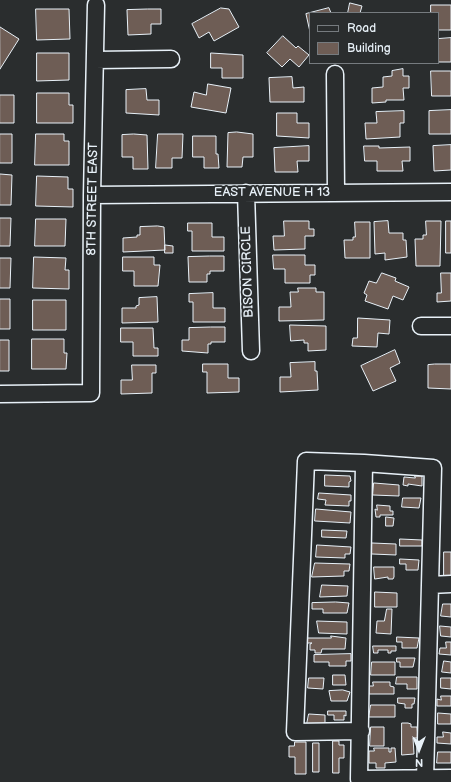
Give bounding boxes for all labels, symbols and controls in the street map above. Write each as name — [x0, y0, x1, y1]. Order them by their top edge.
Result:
legend — [309, 12, 439, 64]
text: Road — [347, 21, 376, 36]
text: Building — [347, 41, 391, 56]
street label: 8TH STREET EAST — [84, 142, 102, 256]
street label: EAST AVENUE H 13 — [214, 185, 330, 201]
street label: BISON CIRCLE — [239, 226, 257, 318]
north arrow — [399, 730, 439, 770]
text: N — [415, 756, 423, 769]

